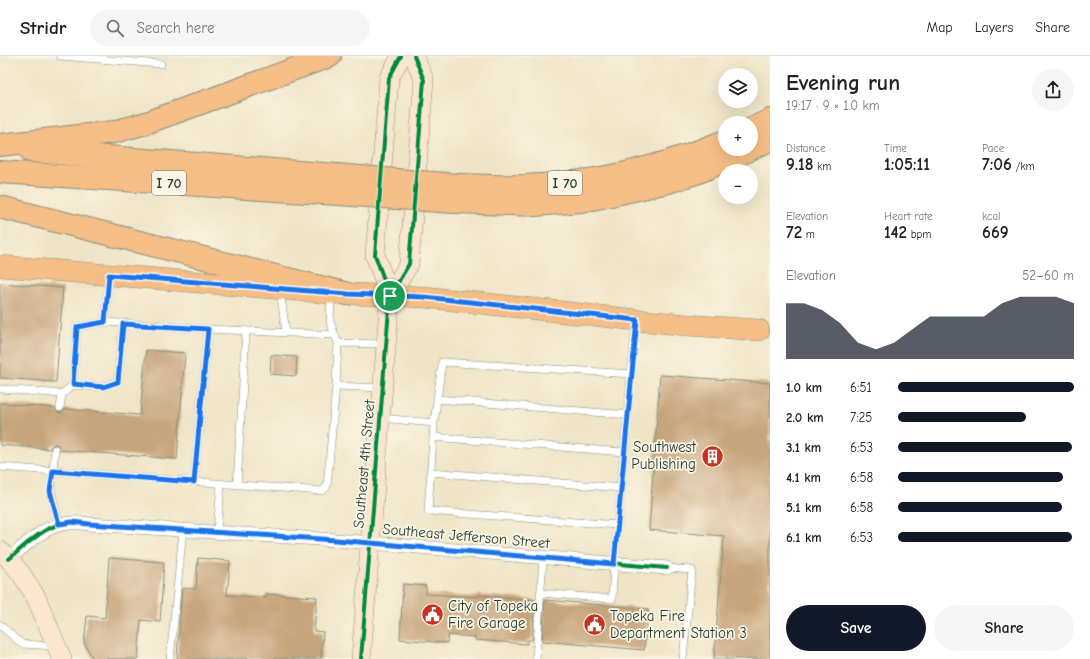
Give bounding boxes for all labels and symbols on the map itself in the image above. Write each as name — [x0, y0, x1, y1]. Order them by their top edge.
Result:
road number: I 70 — [152, 171, 186, 195]
road number: I 70 — [548, 171, 582, 195]
pin — [373, 279, 407, 313]
street label: Southeast 4th Street — [349, 398, 379, 529]
place label: Southwest Publishing — [631, 438, 697, 473]
building icon: Southwest Publishing — [699, 443, 725, 469]
street label: Southeast Jefferson Street — [382, 520, 551, 552]
place label: City of Topeka Fire Garage — [448, 597, 538, 632]
public building icon: City of Topeka Fire Garage — [419, 602, 445, 628]
place label: Topeka Fire Department Station 3 — [610, 607, 747, 642]
public building icon: Topeka Fire Department Station 3 — [582, 612, 608, 638]

